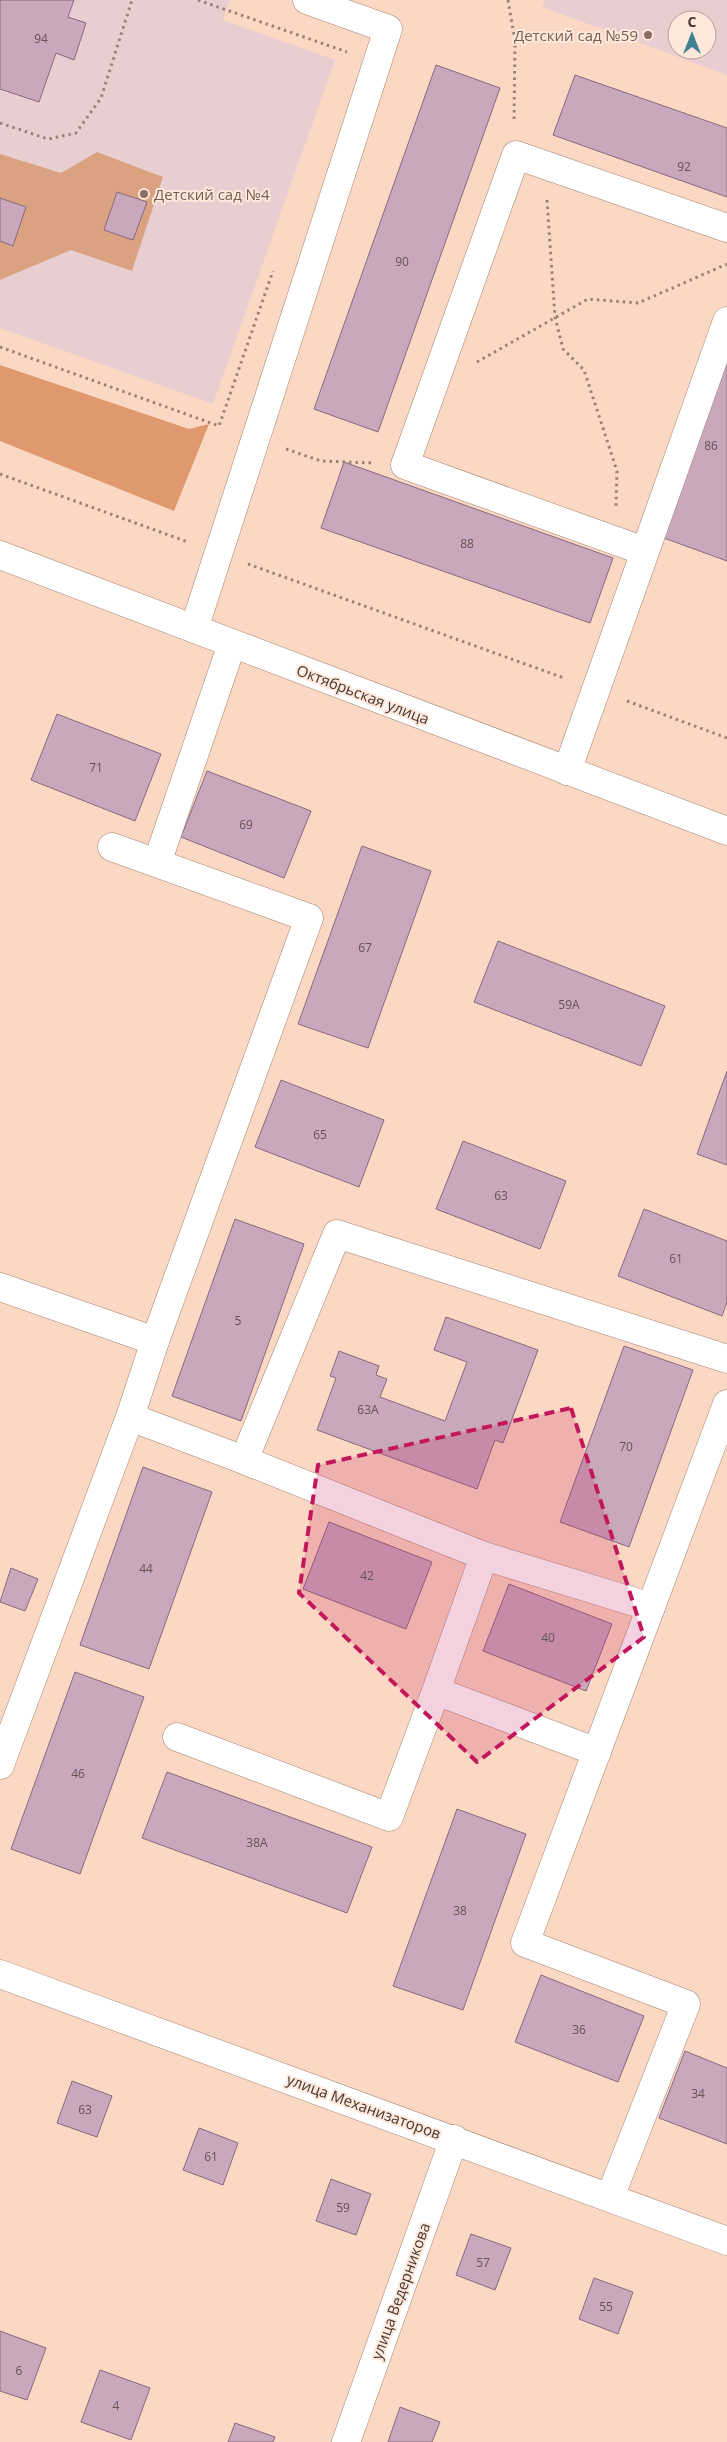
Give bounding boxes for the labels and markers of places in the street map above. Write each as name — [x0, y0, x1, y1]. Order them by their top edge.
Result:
place label: Детский сад №59 — [514, 25, 638, 45]
marker: Детский сад №59 — [642, 29, 654, 41]
place label: Детский сад №4 — [154, 184, 270, 204]
marker: Детский сад №4 — [138, 188, 150, 200]

